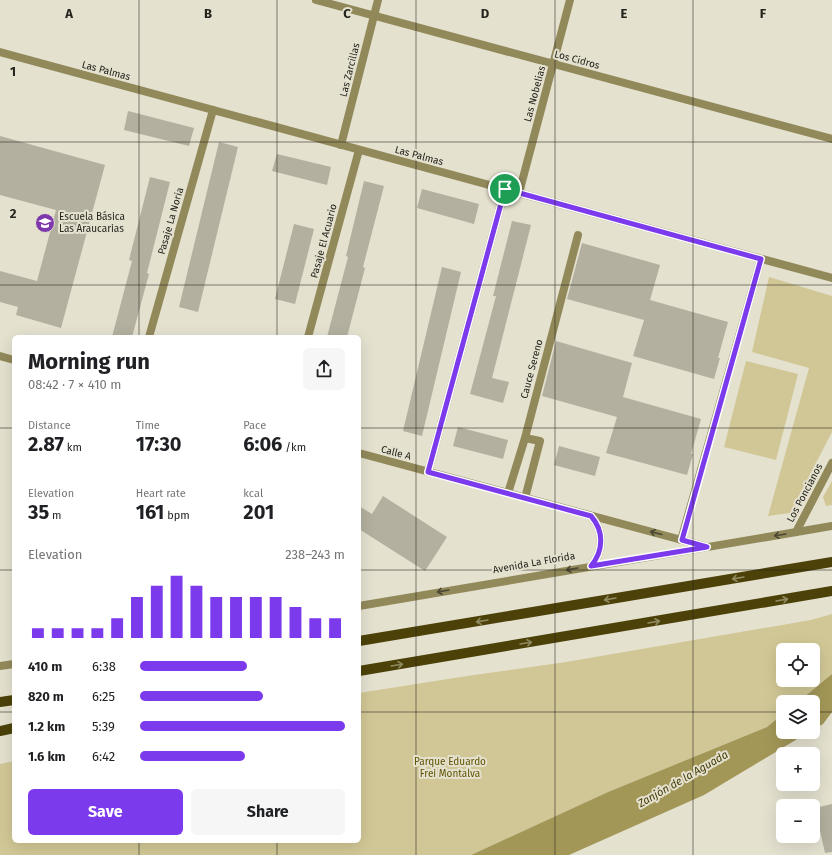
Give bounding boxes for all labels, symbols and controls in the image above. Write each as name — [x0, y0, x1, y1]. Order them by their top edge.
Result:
text: A — [64, 6, 73, 21]
text: B — [204, 6, 212, 21]
text: C — [343, 6, 351, 21]
text: D — [481, 6, 490, 21]
text: E — [621, 6, 628, 21]
text: F — [760, 6, 767, 21]
street label: Las Zarcillas — [338, 42, 363, 98]
street label: Los Cidros — [553, 48, 601, 72]
street label: Las Palmas — [80, 59, 132, 83]
text: 1 — [10, 64, 16, 79]
street label: Las Nobelias — [522, 64, 548, 123]
street label: Las Palmas — [393, 144, 445, 168]
pin — [488, 172, 522, 206]
icon: arrive — [494, 178, 516, 200]
street label: Pasaje La Noria — [156, 186, 186, 256]
street label: Pasaje El Acuario — [308, 202, 340, 279]
text: 2 — [10, 206, 17, 221]
place label: Escuela Básica Las Araucarias — [59, 211, 125, 235]
school or university icon: Escuela Básica Las Araucarias — [34, 212, 56, 234]
street label: Cauce Sereno — [518, 338, 546, 400]
text: Morning run — [28, 348, 150, 375]
button: share — [303, 348, 345, 390]
text: 08:42 · 7 × 410 m — [28, 377, 121, 392]
text: Distance — [28, 419, 71, 432]
text: Time — [136, 419, 160, 432]
text: Pace — [243, 419, 266, 432]
text: 2.87 — [28, 432, 64, 456]
text: 17:30 — [136, 432, 182, 456]
text: 6:06 — [243, 432, 282, 456]
text: km — [64, 441, 82, 454]
text: /km — [282, 441, 306, 454]
street label: Calle A — [380, 443, 413, 463]
street label: Los Poncianos — [785, 461, 826, 524]
text: Elevation — [28, 487, 74, 500]
text: Heart rate — [136, 487, 186, 500]
text: kcal — [243, 487, 263, 500]
text: 35 — [28, 500, 49, 524]
text: 161 — [136, 500, 164, 524]
text: 201 — [243, 500, 274, 524]
text: m — [49, 509, 61, 522]
text: bpm — [164, 509, 190, 522]
one-way arrow — [649, 529, 662, 536]
one-way arrow — [774, 531, 787, 539]
text: Elevation — [28, 547, 82, 562]
text: 238–243 m — [285, 547, 345, 562]
street label: Avenida La Florida — [492, 550, 576, 576]
one-way arrow — [565, 565, 578, 573]
one-way arrow — [732, 574, 745, 582]
one-way arrow — [437, 587, 450, 595]
one-way arrow — [604, 595, 617, 603]
one-way arrow — [775, 596, 788, 604]
one-way arrow — [476, 617, 489, 625]
one-way arrow — [647, 618, 660, 626]
one-way arrow — [519, 639, 532, 647]
map controls — [776, 643, 820, 843]
button: locate — [776, 643, 820, 687]
text: 410 m — [28, 659, 62, 674]
text: 6:38 — [92, 659, 116, 674]
one-way arrow — [391, 660, 404, 668]
text: 820 m — [28, 689, 64, 704]
text: 6:25 — [92, 689, 115, 704]
button: layers — [776, 695, 820, 739]
text: 1.2 km — [28, 719, 65, 734]
text: 5:39 — [92, 719, 115, 734]
button: + — [776, 747, 820, 791]
water label: Zanjón de la Aguada — [635, 748, 730, 811]
text: 1.6 km — [28, 749, 66, 764]
text: 6:42 — [92, 749, 115, 764]
park label: Parque Eduardo Frei Montalva — [414, 756, 486, 780]
button: Save — [28, 789, 183, 835]
button: Share — [191, 789, 345, 835]
button: − — [776, 799, 820, 843]

